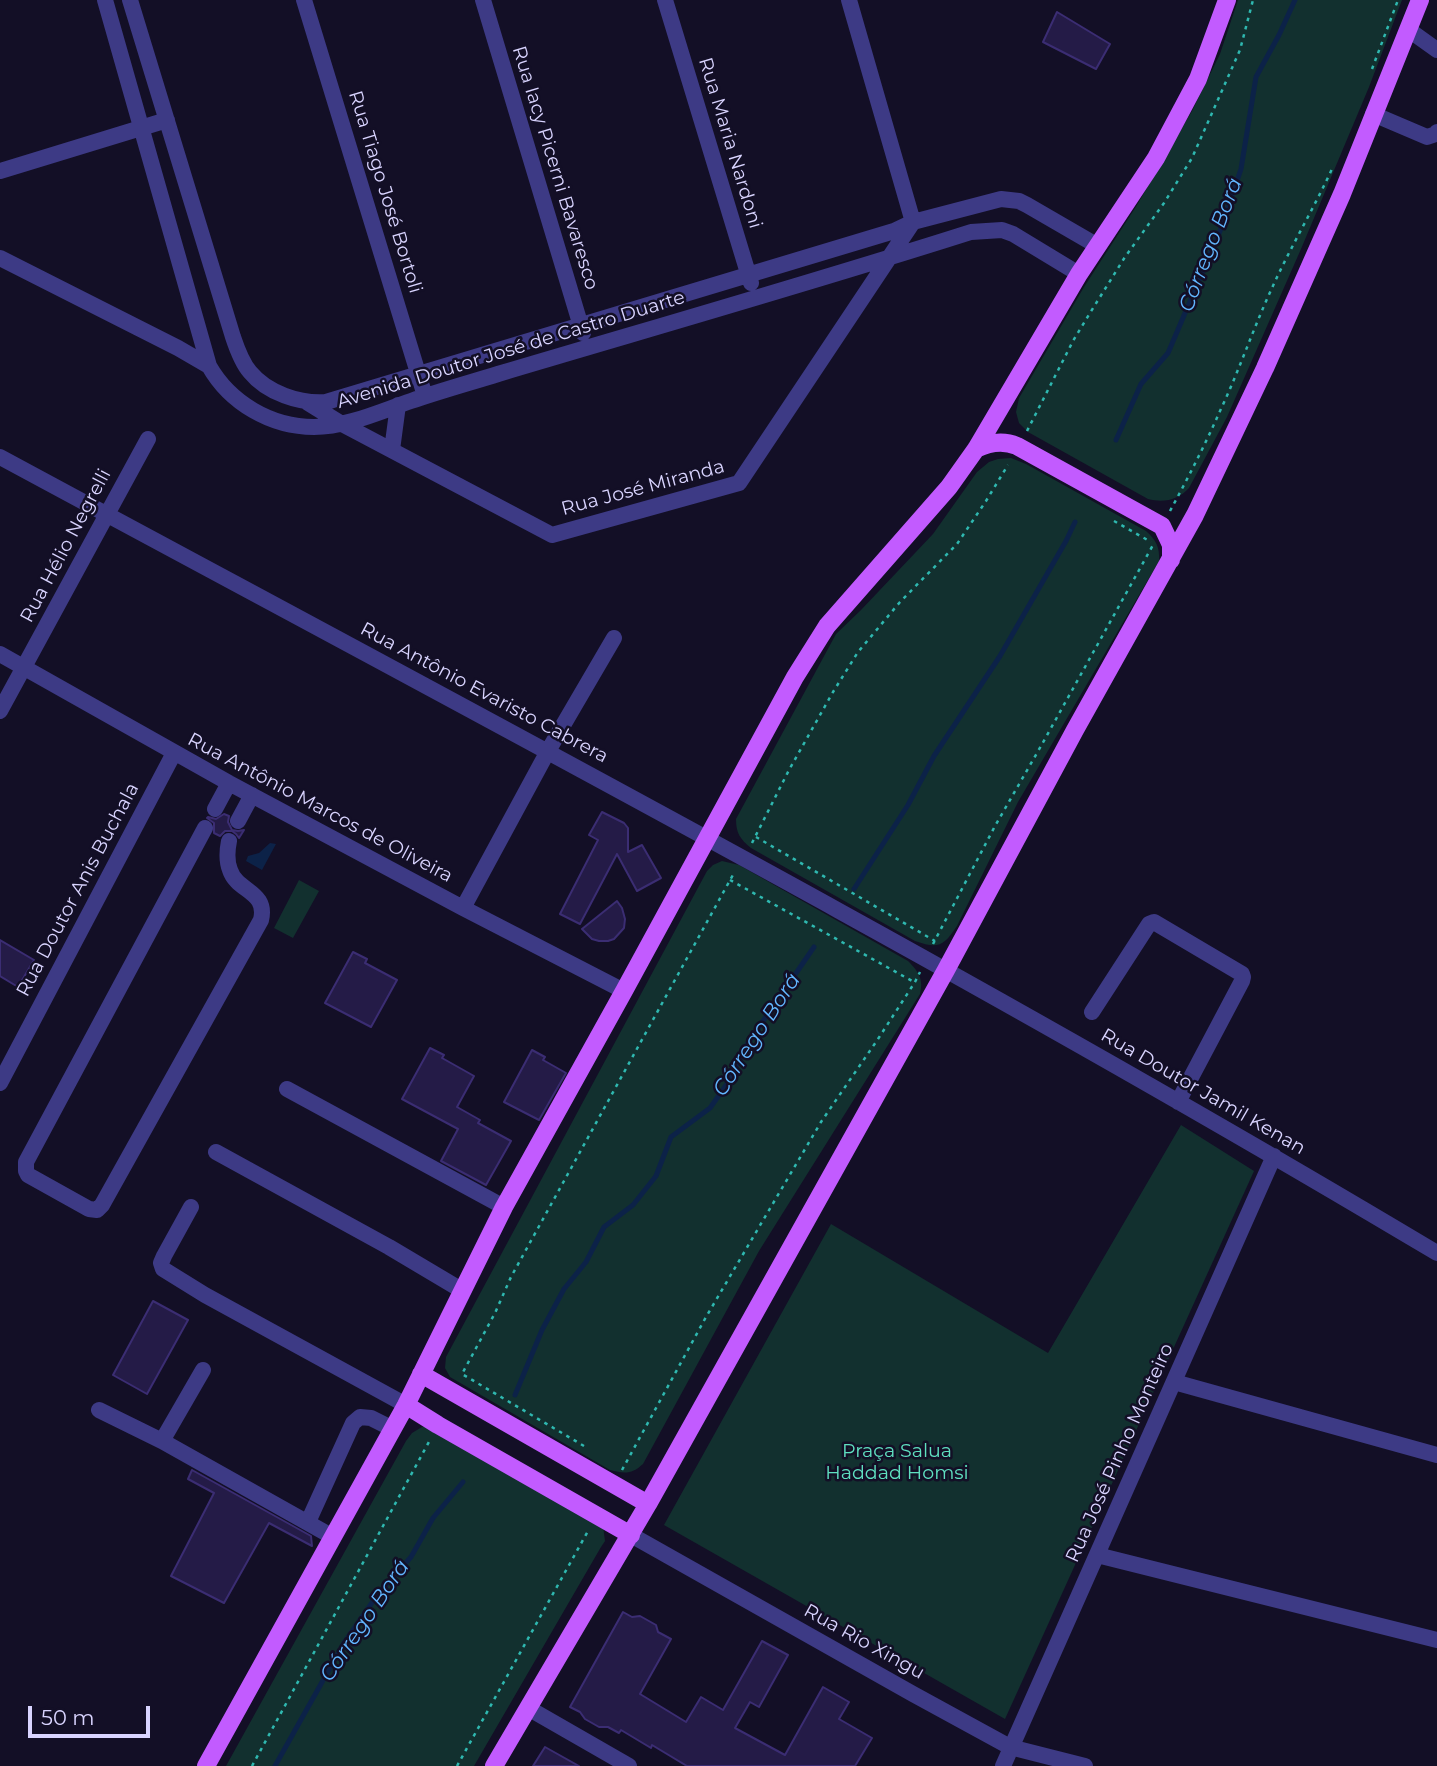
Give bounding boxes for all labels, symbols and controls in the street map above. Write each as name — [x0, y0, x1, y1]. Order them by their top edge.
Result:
street label: Rua Iacy Picerni Bavaresco — [507, 43, 603, 293]
street label: Rua Maria Nardoni — [693, 55, 767, 231]
street label: Rua Tiago José Bortoli — [343, 88, 427, 296]
water label: Córrego Borá — [1174, 175, 1248, 315]
street label: Avenida Doutor José de Castro Duarte — [334, 286, 688, 414]
street label: Rua José Miranda — [559, 455, 727, 521]
street label: Rua Hélio Negrelli — [16, 465, 116, 627]
street label: Rua Antônio Evaristo Cabrera — [356, 618, 612, 768]
street label: Rua Antônio Marcos de Oliveira — [184, 728, 456, 888]
street label: Rua Doutor Anis Buchala — [12, 779, 144, 1001]
water label: Córrego Borá — [708, 969, 806, 1101]
street label: Rua Doutor Jamil Kenan — [1097, 1024, 1309, 1160]
street label: Rua José Pinho Monteiro — [1061, 1340, 1179, 1566]
park label: Praça Salua Haddad Homsi — [825, 1440, 969, 1484]
water label: Córrego Borá — [315, 1555, 415, 1687]
street label: Rua Rio Xingu — [800, 1599, 928, 1685]
scale bar — [32, 1692, 154, 1736]
text: 50 m — [41, 1705, 95, 1730]

